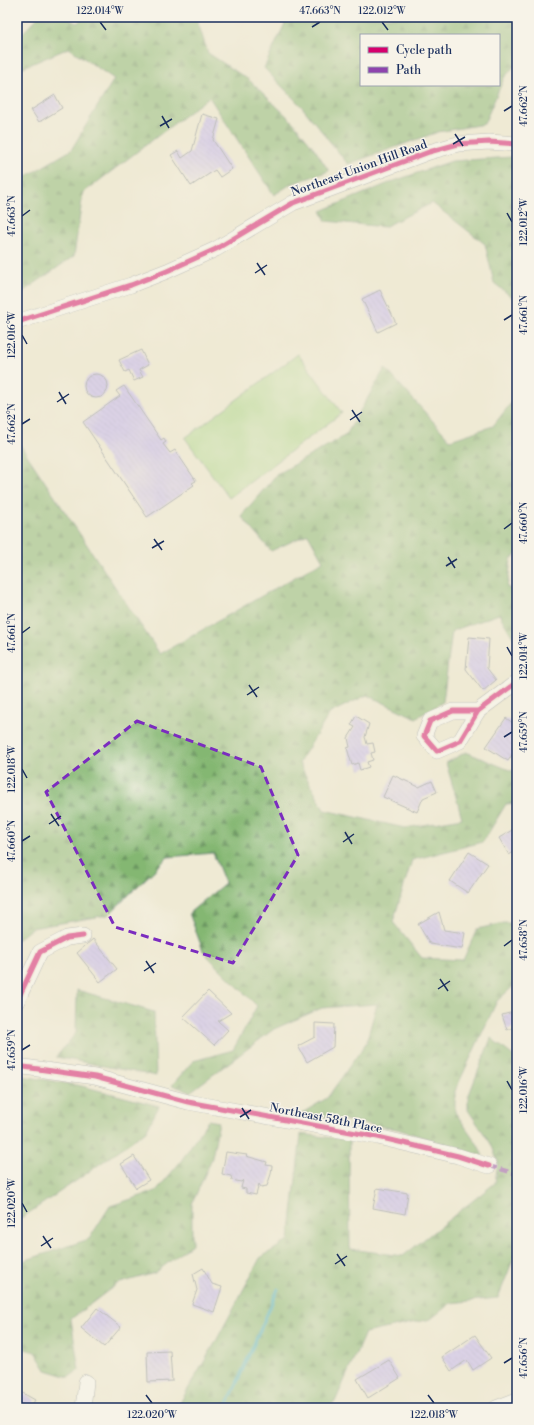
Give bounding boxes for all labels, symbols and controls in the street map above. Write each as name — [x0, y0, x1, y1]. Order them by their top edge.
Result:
text: 122.014°W — [76, 5, 124, 17]
text: 47.663°N — [299, 5, 341, 17]
text: 122.012°W — [358, 5, 407, 17]
legend — [360, 34, 500, 86]
text: Cycle path — [396, 43, 452, 58]
text: Path — [396, 63, 421, 78]
text: 47.662°N — [518, 85, 530, 127]
street label: Northeast Union Hill Road — [289, 137, 429, 200]
text: 47.663°N — [6, 195, 18, 237]
text: 122.012°W — [518, 197, 530, 246]
text: 47.661°N — [518, 295, 530, 335]
text: 122.016°W — [6, 310, 18, 359]
text: 47.662°N — [6, 403, 18, 445]
text: 47.660°N — [518, 501, 530, 544]
text: 47.661°N — [6, 613, 18, 653]
text: 122.014°W — [518, 632, 530, 680]
text: 47.659°N — [518, 711, 530, 753]
text: 122.018°W — [6, 744, 18, 793]
text: 47.660°N — [6, 819, 18, 862]
text: 47.658°N — [518, 919, 530, 961]
text: 47.659°N — [6, 1029, 18, 1071]
text: 122.016°W — [518, 1065, 530, 1114]
street label: Northeast 58th Place — [268, 1100, 384, 1137]
text: 122.020°W — [6, 1177, 18, 1228]
text: 47.656°N — [518, 1337, 530, 1379]
text: 122.020°W — [127, 1409, 178, 1421]
text: 122.018°W — [410, 1409, 459, 1421]

